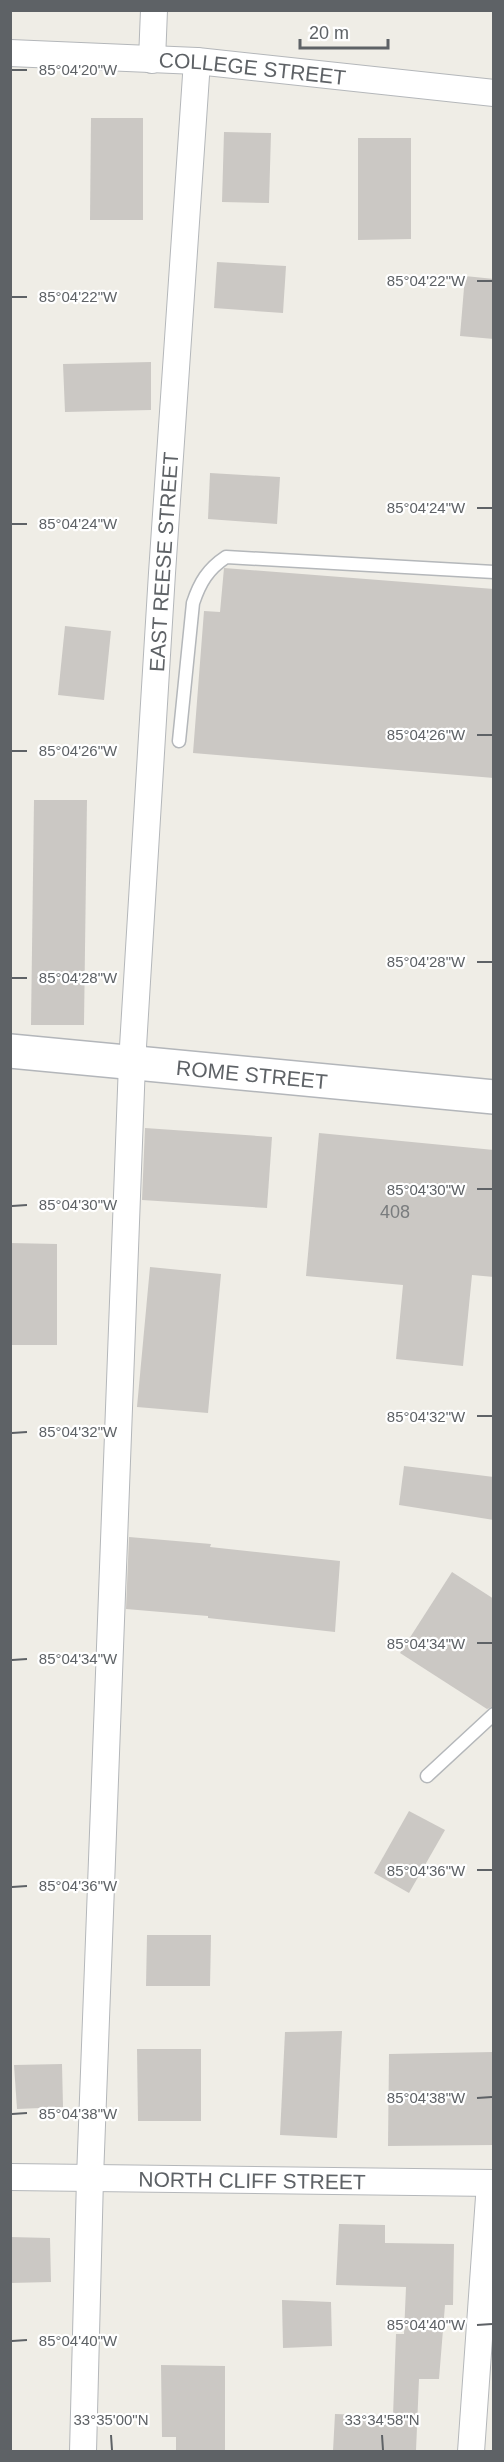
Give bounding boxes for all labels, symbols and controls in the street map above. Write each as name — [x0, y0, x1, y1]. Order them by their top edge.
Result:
scale bar — [300, 12, 388, 50]
text: 20 m — [309, 23, 349, 43]
street label: COLLEGE STREET — [158, 48, 347, 89]
text: 85°04'20"W — [39, 61, 118, 78]
text: 85°04'22"W — [387, 272, 466, 289]
text: 85°04'22"W — [39, 288, 118, 305]
street label: EAST REESE STREET — [144, 451, 182, 672]
text: 85°04'24"W — [387, 499, 466, 516]
text: 85°04'24"W — [39, 515, 118, 532]
text: 85°04'26"W — [387, 726, 466, 743]
text: 85°04'26"W — [39, 742, 118, 759]
text: 85°04'28"W — [387, 953, 466, 970]
text: 85°04'28"W — [39, 969, 118, 986]
street label: ROME STREET — [175, 1055, 329, 1093]
text: 85°04'30"W — [387, 1181, 466, 1198]
text: 85°04'30"W — [39, 1196, 118, 1213]
house number: 408 — [380, 1202, 410, 1222]
text: 85°04'32"W — [387, 1408, 466, 1425]
text: 85°04'32"W — [39, 1423, 118, 1440]
text: 85°04'34"W — [387, 1635, 466, 1652]
text: 85°04'34"W — [39, 1650, 118, 1667]
text: 85°04'36"W — [387, 1862, 466, 1879]
text: 85°04'36"W — [39, 1877, 118, 1894]
text: 85°04'38"W — [387, 2089, 466, 2106]
text: 85°04'38"W — [39, 2105, 118, 2122]
street label: NORTH CLIFF STREET — [138, 2167, 366, 2193]
text: 85°04'40"W — [387, 2316, 466, 2333]
text: 85°04'40"W — [39, 2332, 118, 2349]
text: 33°35'00"N — [73, 2411, 149, 2428]
text: 33°34'58"N — [344, 2411, 420, 2428]

